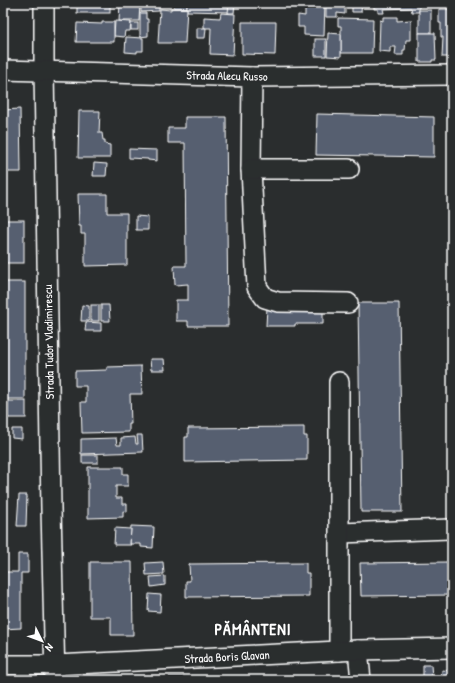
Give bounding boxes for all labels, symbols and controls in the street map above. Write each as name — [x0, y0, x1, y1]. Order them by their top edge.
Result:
street label: Strada Alecu Russo — [186, 66, 268, 85]
street label: Strada Tudor Vladimirescu — [39, 284, 58, 400]
district label: PĂMÂNTENI — [214, 618, 292, 640]
north arrow — [22, 621, 62, 661]
text: N — [42, 641, 57, 655]
street label: Strada Boris Glavan — [184, 646, 270, 667]

